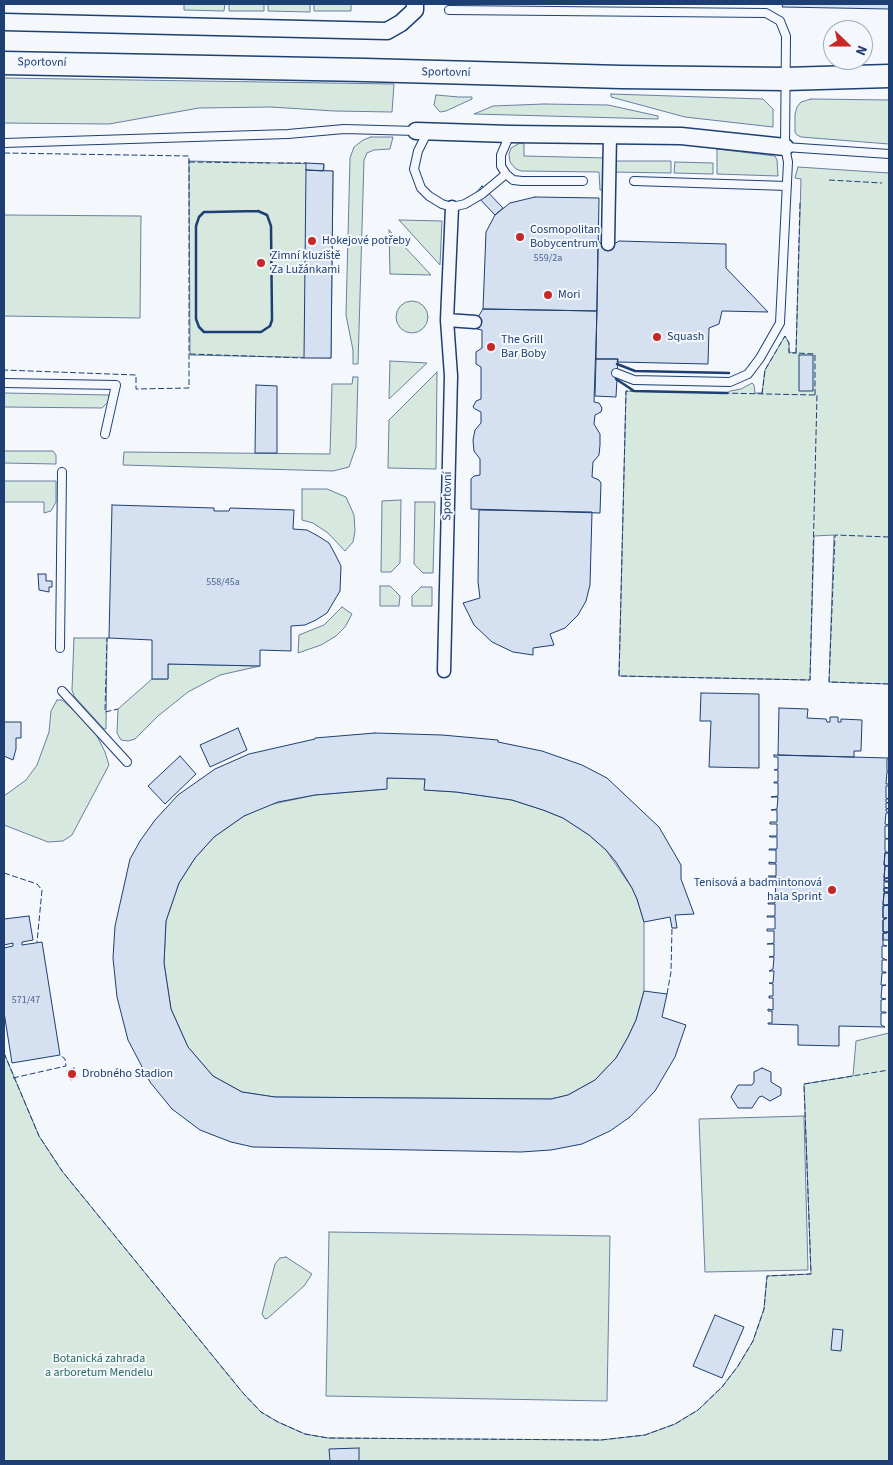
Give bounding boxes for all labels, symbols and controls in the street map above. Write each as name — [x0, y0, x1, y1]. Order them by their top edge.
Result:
north arrow — [823, 20, 873, 70]
text: N — [850, 42, 872, 58]
street label: Sportovní — [17, 55, 67, 71]
street label: Sportovní — [421, 65, 471, 81]
place label: Cosmopolitan Bobycentrum — [530, 223, 600, 251]
marker: Cosmopolitan Bobycentrum — [514, 231, 526, 243]
place label: Hokejové potřeby — [322, 234, 411, 248]
marker: Hokejové potřeby — [306, 235, 318, 247]
place label: Zimní kluziště Za Lužánkami — [271, 249, 340, 277]
house number: 559/2a — [534, 253, 562, 265]
marker: Zimní kluziště Za Lužánkami — [255, 257, 267, 269]
place label: Mori — [558, 288, 580, 302]
marker: Mori — [542, 289, 554, 301]
place label: Squash — [667, 330, 704, 344]
marker: Squash — [651, 331, 663, 343]
place label: The Grill Bar Boby — [501, 333, 546, 361]
marker: The Grill Bar Boby — [485, 341, 497, 353]
street label: Sportovní — [440, 471, 456, 521]
house number: 558/45a — [206, 577, 240, 589]
place label: Tenisová a badmintonová hala Sprint — [694, 876, 822, 904]
marker: Tenisová a badmintonová hala Sprint — [826, 884, 838, 896]
house number: 571/47 — [12, 995, 40, 1007]
place label: Drobného Stadion — [82, 1067, 173, 1081]
marker: Drobného Stadion — [66, 1068, 78, 1080]
park label: Botanická zahrada a arboretum Mendelu — [45, 1352, 153, 1380]

